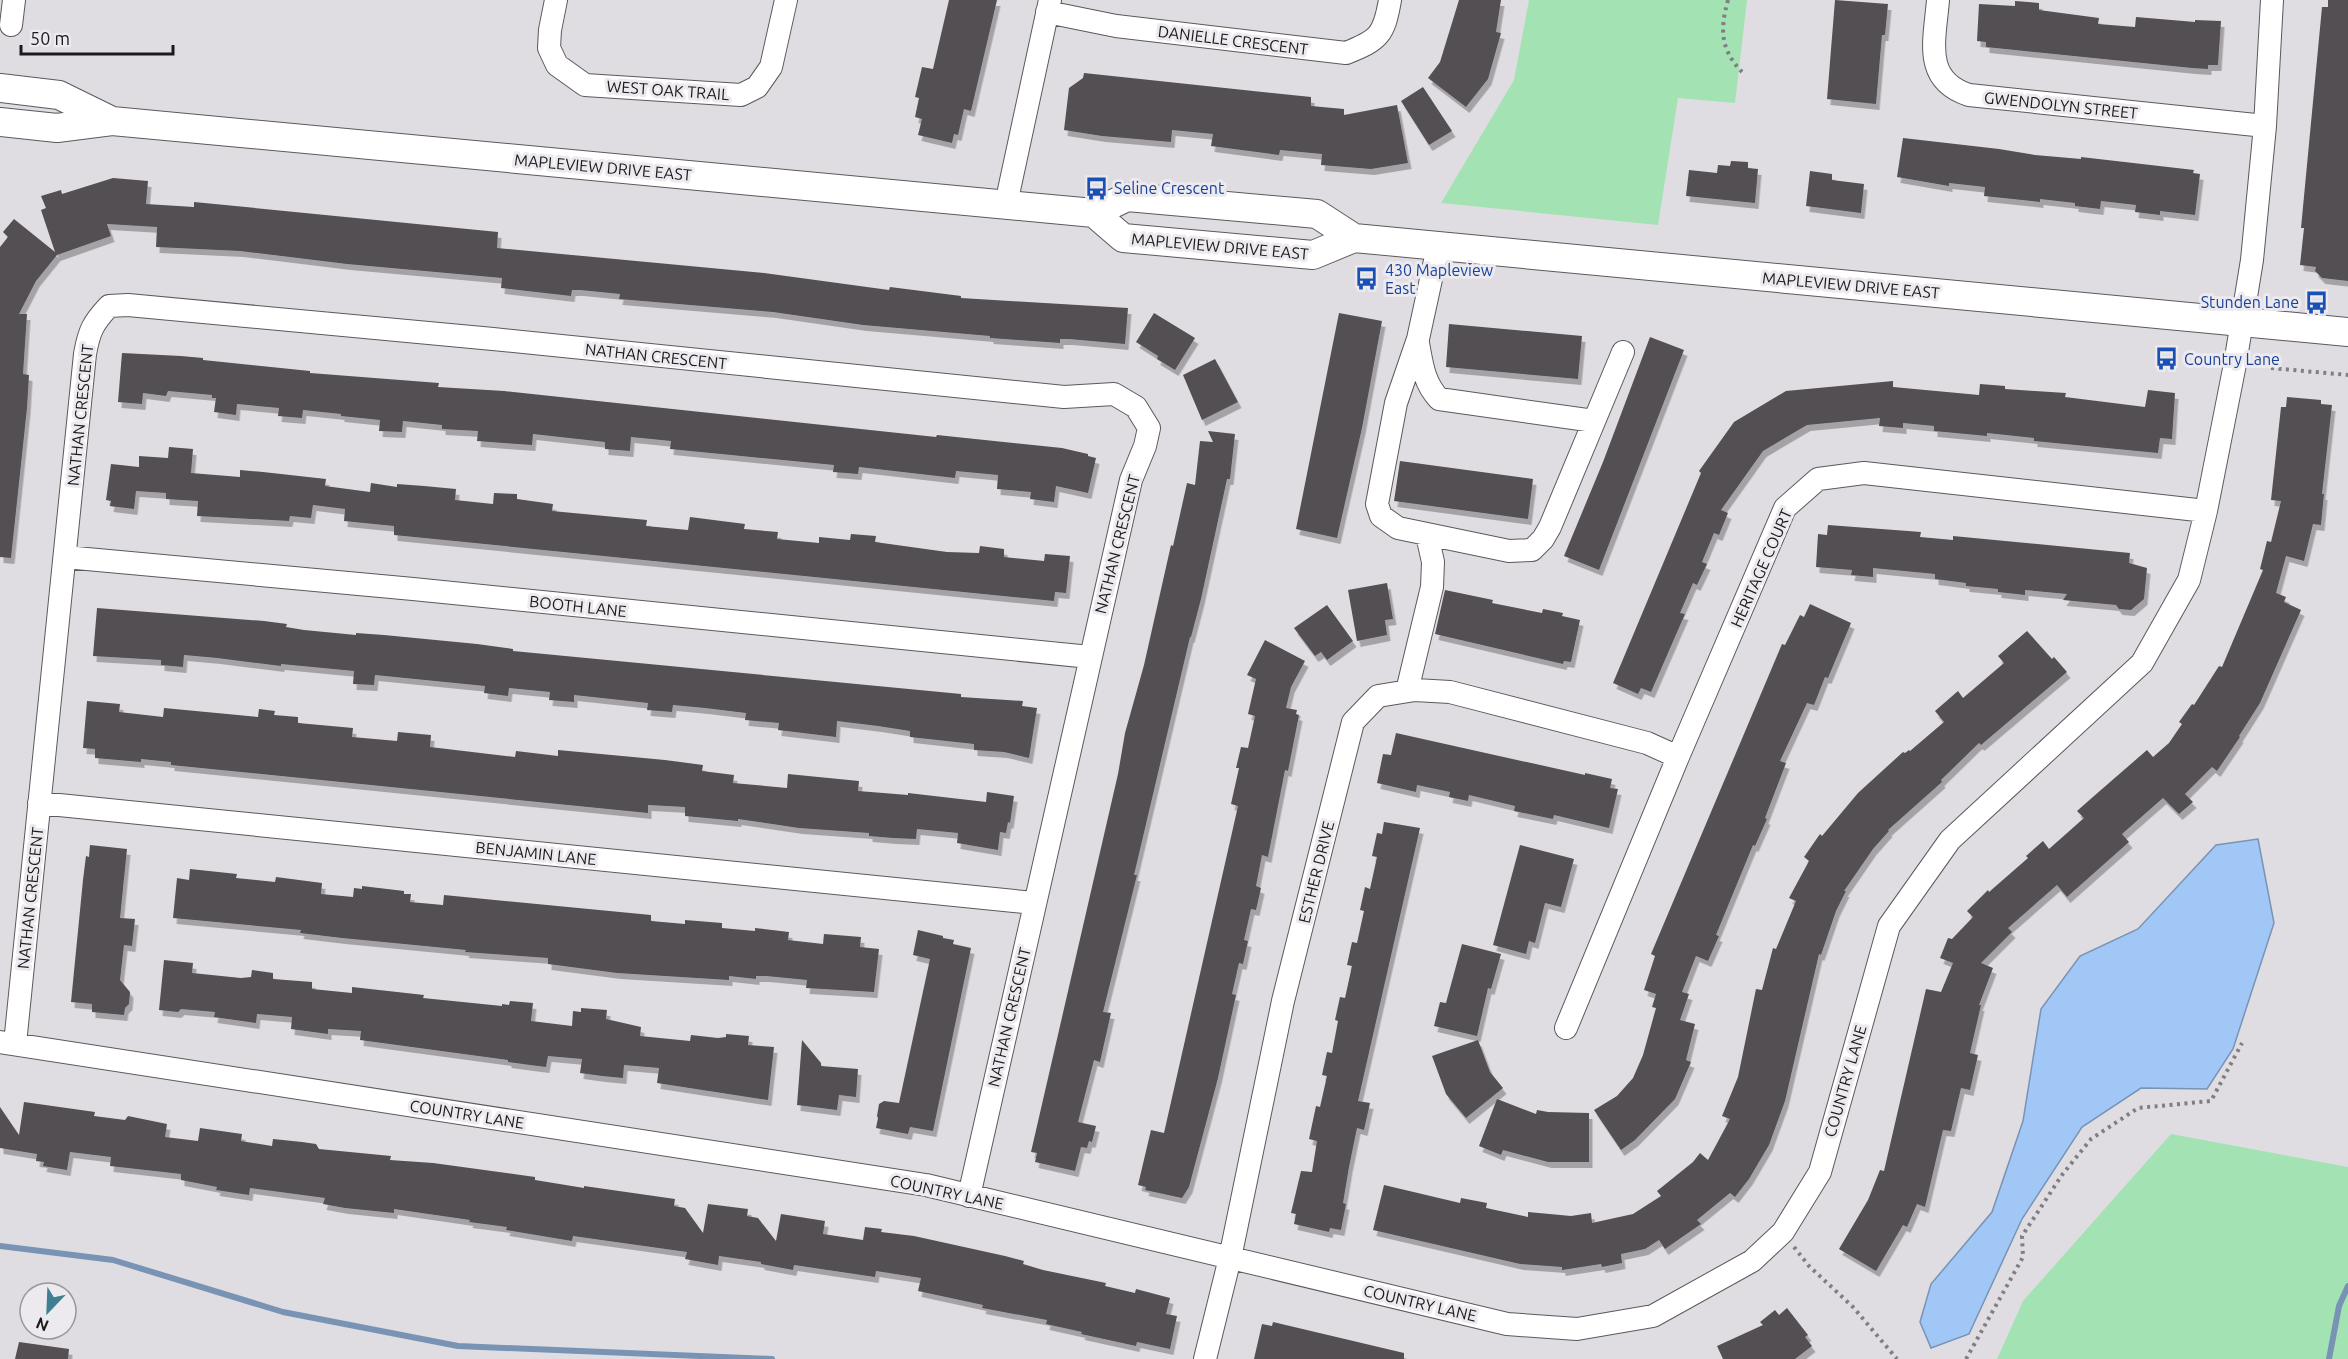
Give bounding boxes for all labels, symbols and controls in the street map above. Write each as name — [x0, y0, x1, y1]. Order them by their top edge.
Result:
scale bar — [21, 18, 172, 56]
street label: DANIELLE CRESCENT — [1157, 22, 1309, 58]
text: 50 m — [30, 28, 70, 48]
street label: WEST OAK TRAIL — [606, 77, 730, 103]
street label: GWENDOLYN STREET — [1983, 88, 2139, 122]
street label: MAPLEVIEW DRIVE EAST — [514, 150, 693, 184]
bus stop icon: Seline Crescent — [1083, 175, 1109, 201]
place label: Seline Crescent — [1114, 179, 1225, 197]
street label: MAPLEVIEW DRIVE EAST — [1131, 229, 1310, 263]
place label: 430 Mapleview East — [1385, 261, 1494, 297]
bus stop icon: 430 Mapleview East — [1354, 266, 1380, 292]
street label: MAPLEVIEW DRIVE EAST — [1762, 268, 1941, 302]
bus stop icon: Stunden Lane — [2304, 289, 2330, 315]
place label: Stunden Lane — [2201, 293, 2299, 311]
street label: NATHAN CRESCENT — [584, 340, 728, 372]
street label: NATHAN CRESCENT — [64, 343, 96, 487]
bus stop icon: Country Lane — [2153, 346, 2179, 372]
place label: Country Lane — [2184, 350, 2280, 368]
street label: NATHAN CRESCENT — [1091, 472, 1143, 615]
street label: HERITAGE COURT — [1727, 506, 1795, 630]
street label: BOOTH LANE — [528, 592, 628, 620]
street label: ESTHER DRIVE — [1295, 819, 1337, 925]
street label: NATHAN CRESCENT — [14, 826, 46, 970]
street label: BENJAMIN LANE — [475, 838, 597, 868]
street label: NATHAN CRESCENT — [984, 945, 1034, 1089]
street label: COUNTRY LANE — [1820, 1023, 1870, 1139]
street label: COUNTRY LANE — [409, 1096, 525, 1132]
street label: COUNTRY LANE — [889, 1171, 1005, 1213]
north arrow — [18, 1281, 78, 1341]
street label: COUNTRY LANE — [1362, 1281, 1478, 1325]
text: N — [33, 1314, 51, 1335]

